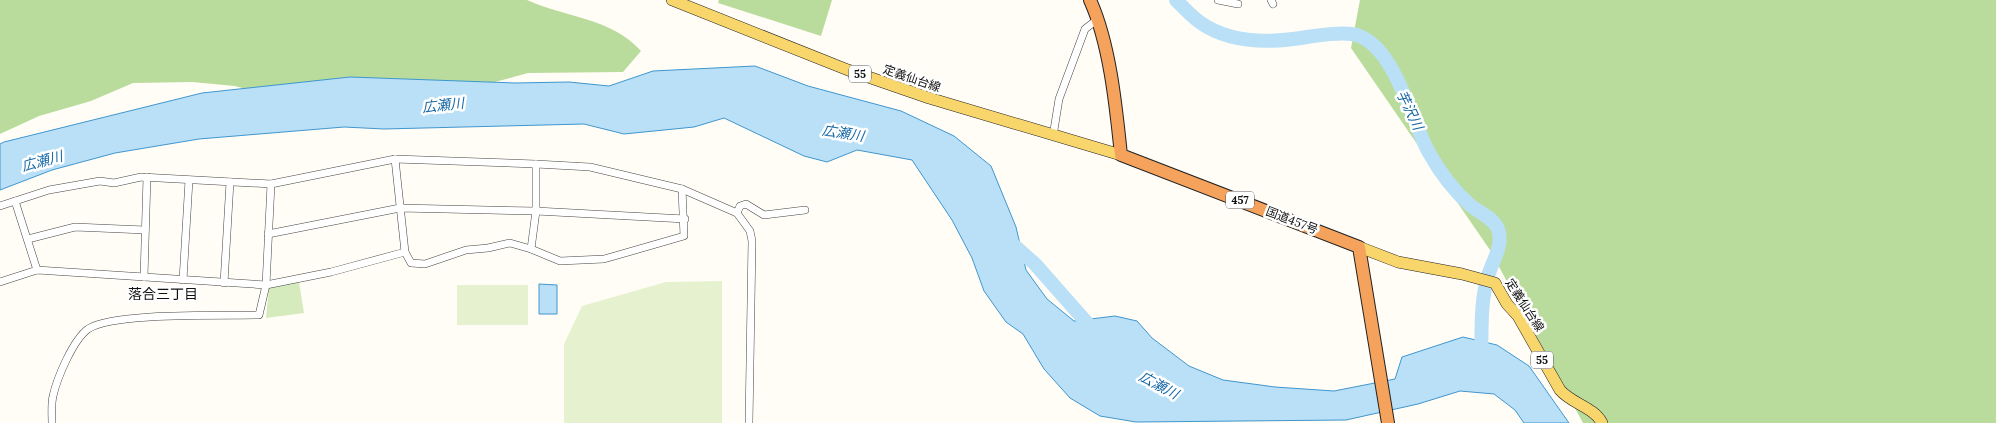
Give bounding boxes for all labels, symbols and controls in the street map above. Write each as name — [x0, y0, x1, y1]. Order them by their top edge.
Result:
street label: 定義仙台線 — [881, 61, 943, 95]
road number: 55 — [849, 66, 871, 82]
water label: 芋沢川 — [1393, 87, 1428, 135]
water label: 広瀬川 — [421, 94, 467, 116]
water label: 広瀬川 — [821, 121, 867, 145]
water label: 広瀬川 — [19, 146, 67, 175]
road number: 457 — [1226, 192, 1254, 208]
street label: 国道457号 — [1264, 203, 1320, 237]
street label: 定義仙台線 — [1502, 276, 1548, 334]
district label: 落合三丁目 — [128, 285, 198, 303]
road number: 55 — [1531, 352, 1553, 368]
water label: 広瀬川 — [1136, 367, 1184, 404]

